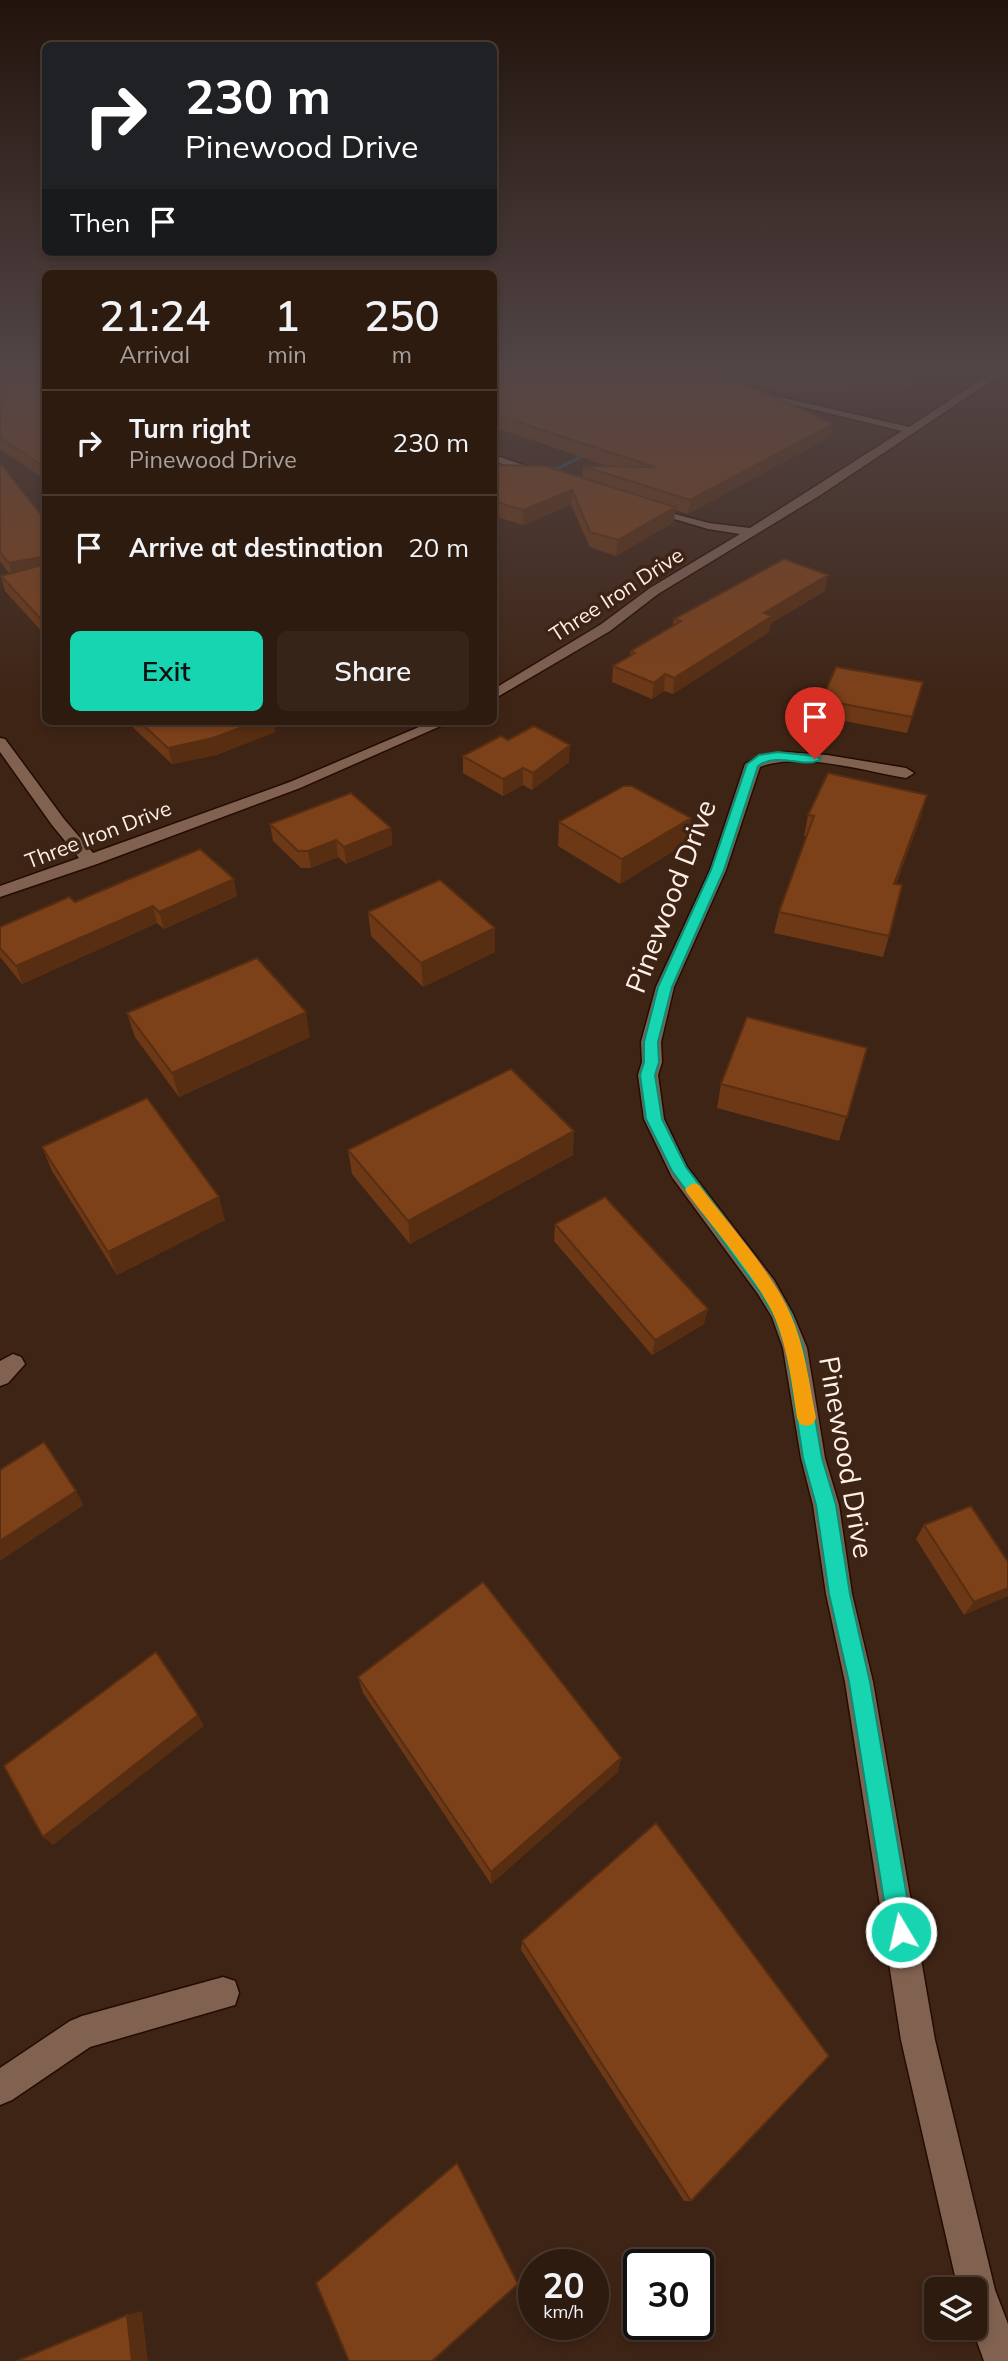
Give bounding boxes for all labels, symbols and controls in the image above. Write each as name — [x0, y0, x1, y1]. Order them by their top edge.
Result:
text: 230 m — [185, 65, 331, 126]
icon: right — [70, 70, 161, 161]
text: Pinewood Drive — [185, 126, 418, 166]
icon: arrive — [144, 203, 182, 241]
text: Then — [70, 206, 130, 239]
text: 21:24 — [99, 289, 210, 342]
text: 1 — [274, 289, 300, 342]
text: 250 — [364, 289, 440, 342]
text: Arrival — [120, 340, 190, 369]
text: min — [267, 340, 307, 369]
text: m — [392, 340, 412, 369]
text: Turn right — [129, 412, 250, 445]
icon: right — [70, 424, 108, 462]
text: 230 m — [393, 426, 469, 459]
text: Pinewood Drive — [129, 445, 297, 474]
icon: arrive — [70, 529, 108, 567]
text: Arrive at destination — [129, 531, 384, 564]
text: 20 m — [408, 531, 469, 564]
street label: Three Iron Drive — [544, 541, 688, 647]
button: Exit — [70, 631, 263, 711]
button: Share — [277, 631, 469, 711]
pin — [785, 687, 845, 759]
icon: arrive — [796, 698, 834, 736]
street label: Three Iron Drive — [21, 794, 175, 874]
street label: Pinewood Drive — [617, 794, 723, 998]
street label: Pinewood Drive — [812, 1353, 882, 1561]
position arrow — [864, 1895, 938, 1969]
speed limit sign: 30 — [623, 2249, 714, 2340]
text: 20 — [542, 2263, 585, 2307]
map controls — [924, 2277, 987, 2340]
button: layers — [924, 2277, 987, 2340]
text: km/h — [543, 2300, 584, 2323]

